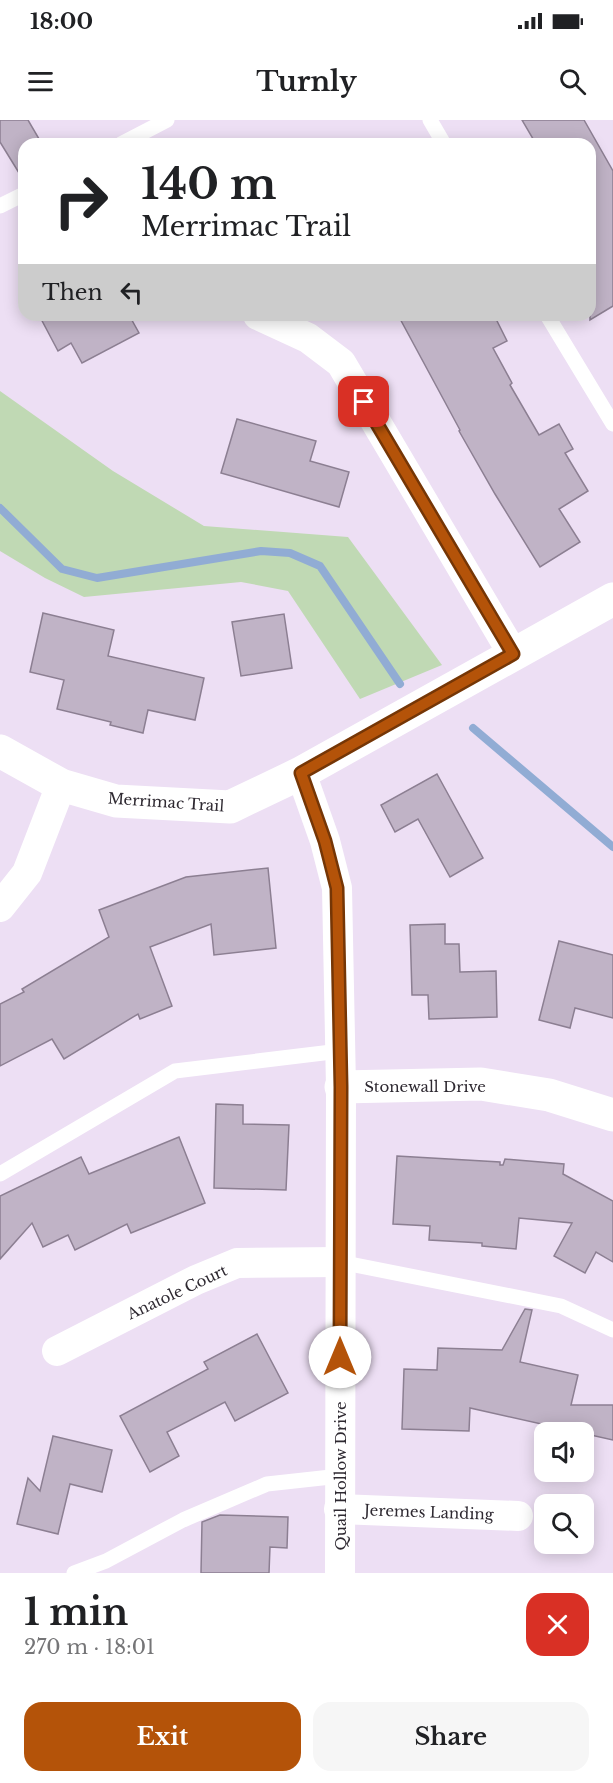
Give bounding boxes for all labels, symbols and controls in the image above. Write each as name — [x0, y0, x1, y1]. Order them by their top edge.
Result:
text: 18:00 — [30, 8, 93, 35]
icon: menu — [24, 65, 57, 98]
text: Turnly — [256, 65, 357, 98]
icon: search — [556, 65, 589, 98]
text: 140 m — [141, 158, 277, 210]
icon: right — [42, 162, 120, 240]
text: Merrimac Trail — [141, 210, 351, 243]
icon: left — [115, 276, 148, 309]
text: Then — [42, 279, 103, 306]
pin — [338, 376, 389, 427]
icon: arrive — [347, 385, 380, 418]
street label: Merrimac Trail — [107, 788, 225, 816]
street label: Stonewall Drive — [364, 1077, 486, 1096]
street label: Anatole Court — [123, 1260, 230, 1324]
position arrow — [308, 1325, 372, 1389]
street label: Quail Hollow Drive — [331, 1402, 350, 1550]
map controls — [534, 1422, 594, 1554]
button: sound — [534, 1422, 594, 1482]
button: search — [534, 1494, 594, 1554]
street label: Jeremes Landing — [362, 1500, 495, 1524]
text: 1 min — [24, 1590, 128, 1635]
button: close — [526, 1593, 589, 1656]
text: 270 m · 18:01 — [24, 1635, 155, 1659]
button: Exit — [24, 1702, 301, 1771]
button: Share — [313, 1702, 589, 1771]

